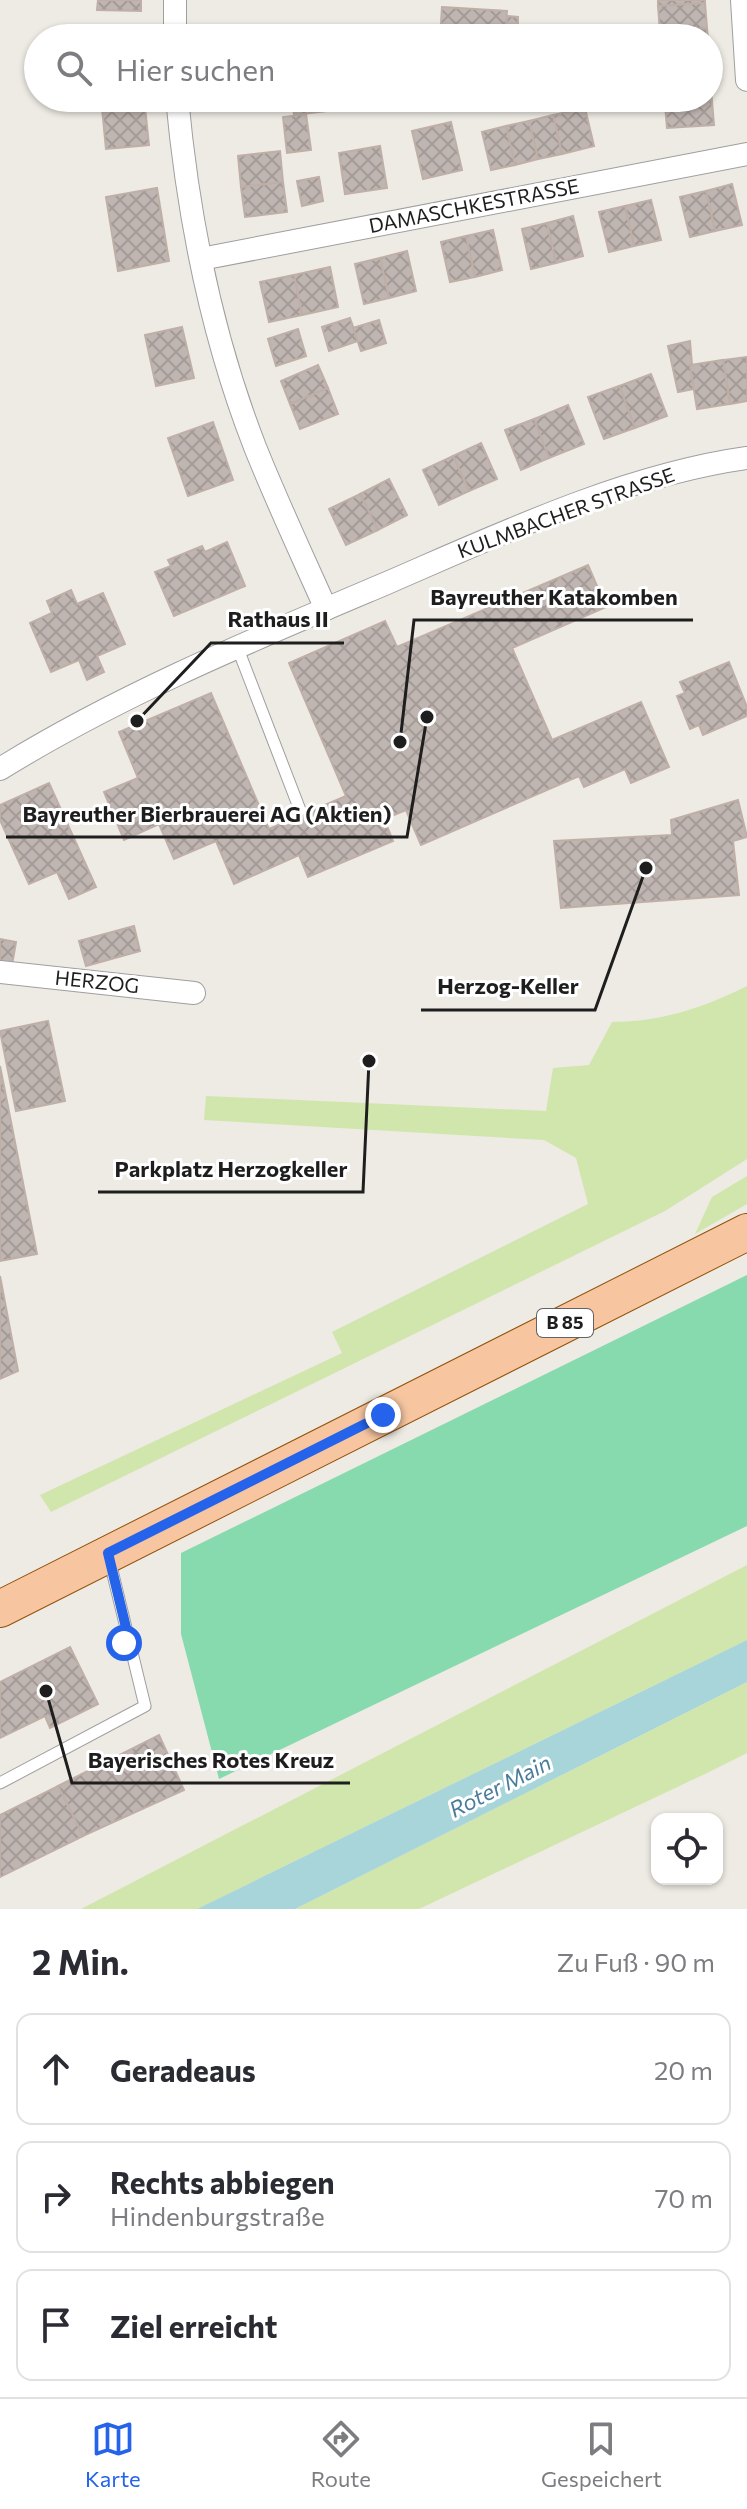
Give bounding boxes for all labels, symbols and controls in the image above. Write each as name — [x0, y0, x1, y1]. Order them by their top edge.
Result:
search box — [24, 24, 723, 112]
icon: search — [52, 46, 96, 90]
text: Hier suchen — [116, 50, 275, 87]
street label: DAMASCHKESTRASSE — [367, 173, 581, 237]
street label: KULMBACHER STRASSE — [454, 462, 678, 563]
callout: Bayreuther Katakomben — [414, 574, 693, 620]
text: Bayreuther Katakomben — [430, 583, 678, 610]
callout: Rathaus II — [211, 597, 344, 643]
text: Rathaus II — [227, 605, 329, 632]
callout: Bayreuther Bierbrauerei AG (Aktien) — [6, 791, 407, 837]
text: Bayreuther Bierbrauerei AG (Aktien) — [22, 800, 392, 827]
callout: Herzog-Keller — [421, 964, 595, 1010]
street label: HERZOG — [54, 965, 140, 997]
text: Herzog-Keller — [437, 972, 579, 999]
callout: Parkplatz Herzogkeller — [98, 1146, 363, 1192]
text: Parkplatz Herzogkeller — [115, 1155, 347, 1182]
road number: B 85 — [537, 1309, 593, 1337]
route end — [365, 1397, 401, 1433]
route start — [106, 1625, 142, 1661]
callout: Bayerisches Rotes Kreuz — [72, 1737, 350, 1783]
text: Bayerisches Rotes Kreuz — [88, 1746, 334, 1773]
water label: Roter Main — [444, 1748, 555, 1823]
map controls — [651, 1813, 723, 1885]
button: locate — [651, 1813, 723, 1885]
text: 2 Min. — [32, 1940, 129, 1982]
text: Zu Fuß · 90 m — [557, 1946, 715, 1977]
icon: ahead — [34, 2047, 78, 2091]
text: Geradeaus — [110, 2051, 256, 2088]
text: 20 m — [654, 2054, 713, 2085]
text: Rechts abbiegen — [110, 2163, 335, 2200]
icon: right — [34, 2175, 78, 2219]
text: 70 m — [655, 2182, 713, 2213]
text: Hindenburgstraße — [110, 2200, 325, 2231]
icon: arrive — [34, 2303, 78, 2347]
text: Ziel erreicht — [110, 2307, 278, 2344]
tab: Karte — [85, 2417, 141, 2492]
tab: Route — [311, 2417, 371, 2492]
tab: Gespeichert — [541, 2417, 662, 2492]

